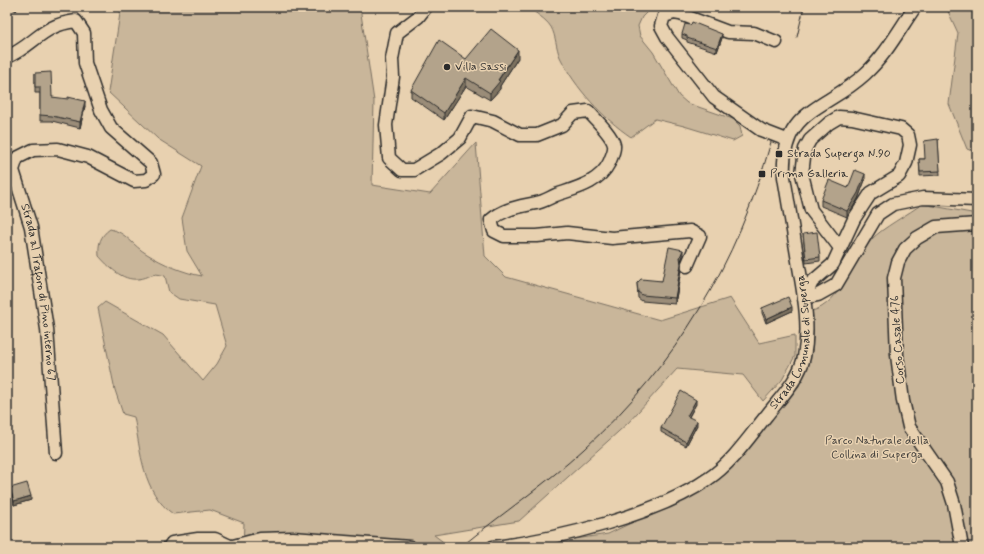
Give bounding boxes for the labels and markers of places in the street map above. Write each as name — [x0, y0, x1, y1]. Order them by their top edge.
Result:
place label: Villa Sassi — [455, 59, 507, 75]
marker: Villa Sassi — [442, 62, 452, 72]
place label: Strada Superga N.90 — [787, 146, 891, 163]
marker: Strada Superga N.90 — [774, 149, 784, 159]
place label: Prima Galleria — [770, 166, 849, 182]
marker: Prima Galleria — [757, 169, 767, 179]

